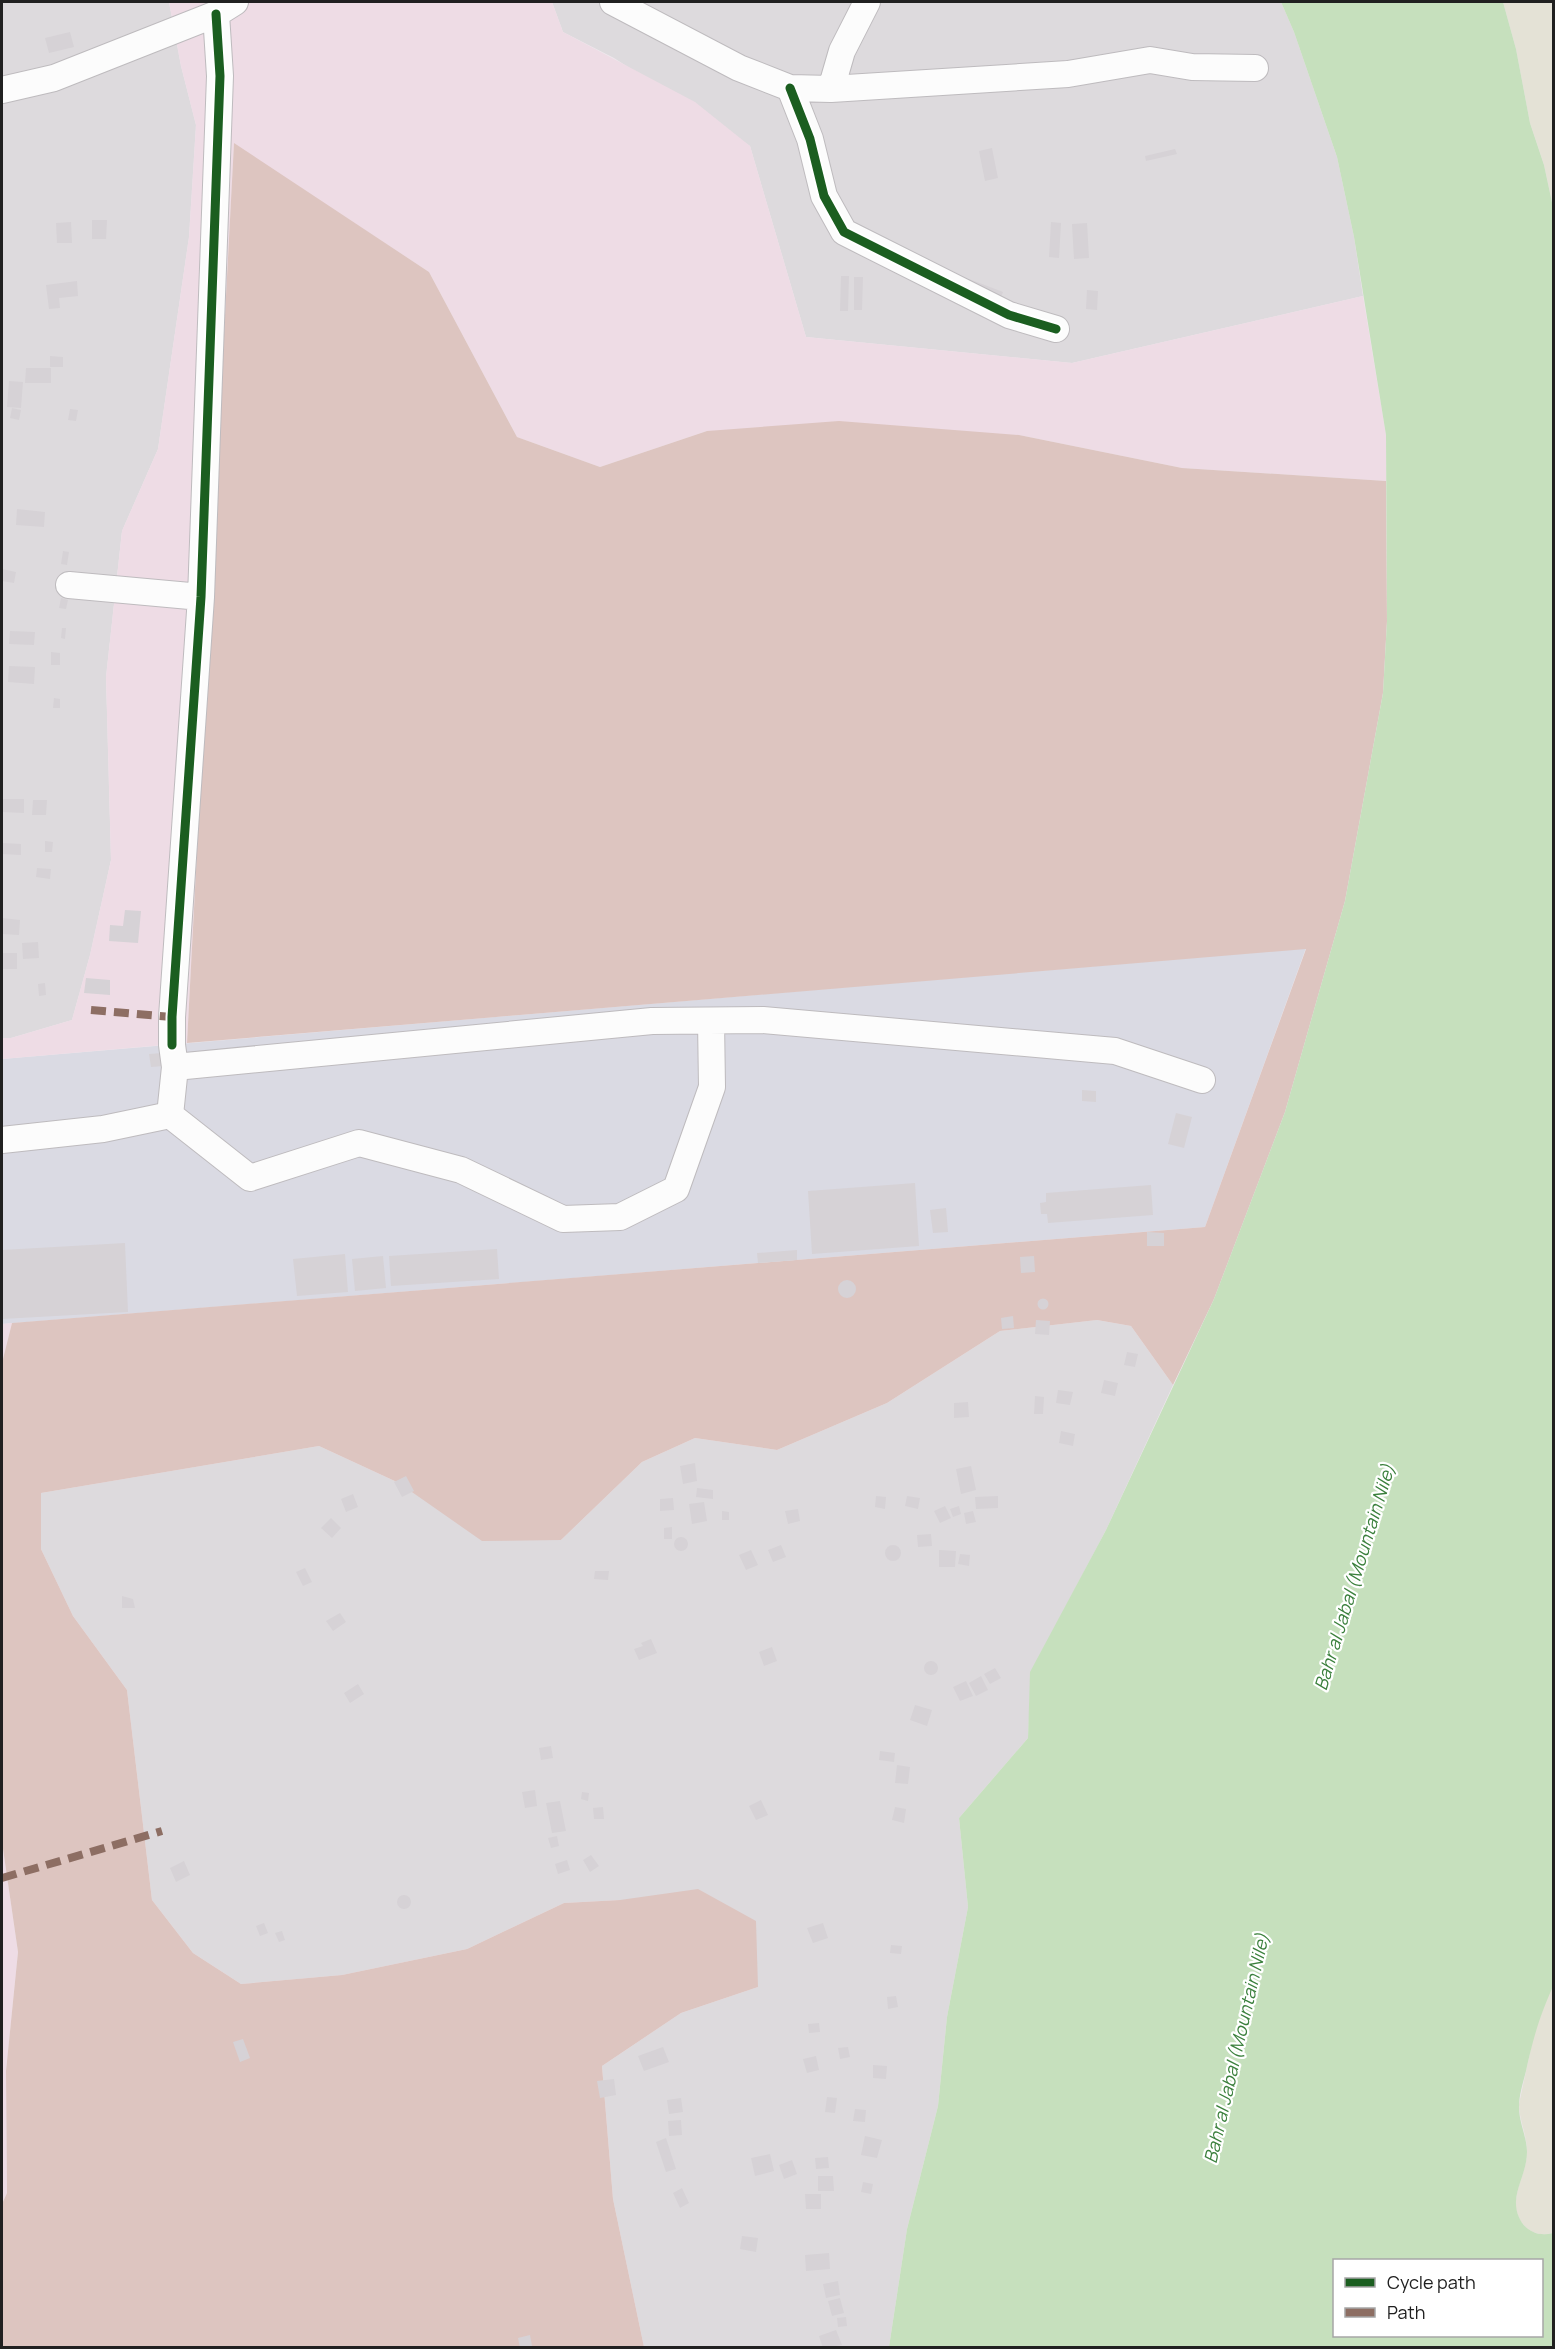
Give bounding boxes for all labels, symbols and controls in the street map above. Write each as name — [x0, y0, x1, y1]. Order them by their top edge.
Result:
water label: Bahr al Jabal (Mountain Nile) — [1308, 1461, 1400, 1693]
water label: Bahr al Jabal (Mountain Nile) — [1198, 1930, 1274, 2165]
legend — [1333, 2259, 1543, 2337]
text: Cycle path — [1387, 2270, 1476, 2294]
text: Path — [1387, 2300, 1425, 2324]

